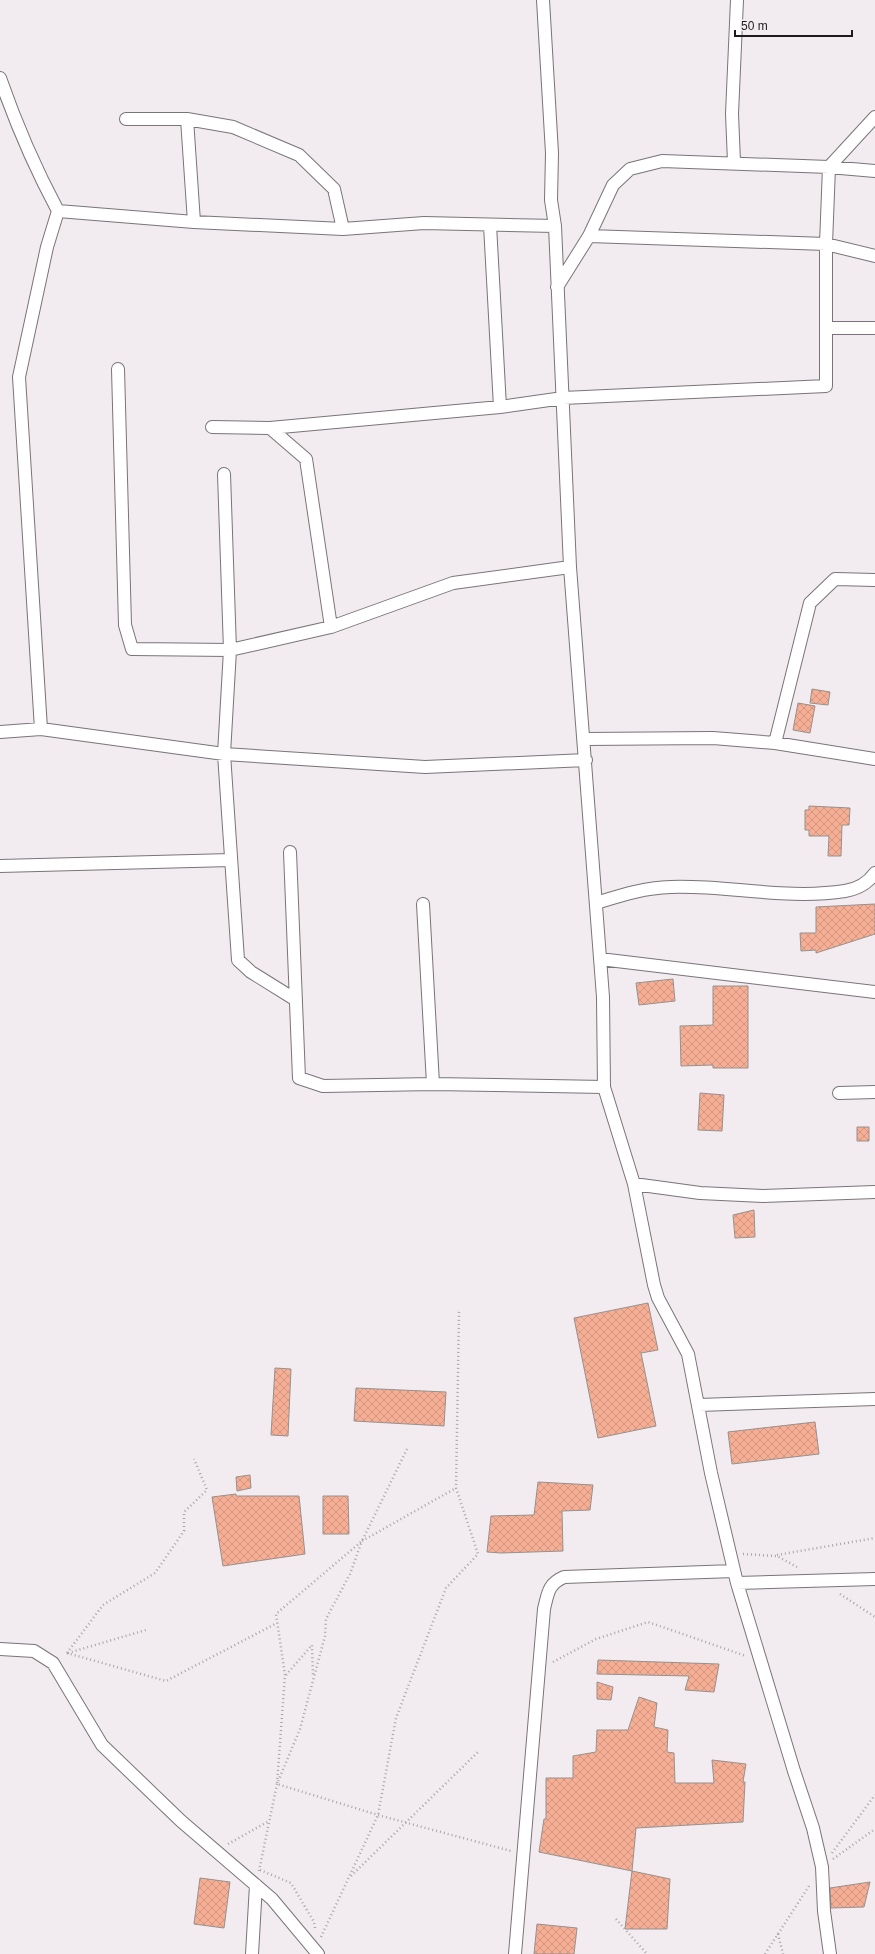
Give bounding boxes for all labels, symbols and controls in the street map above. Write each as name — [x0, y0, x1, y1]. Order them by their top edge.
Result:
scale bar — [735, 12, 852, 38]
text: 50 m — [741, 19, 768, 33]

